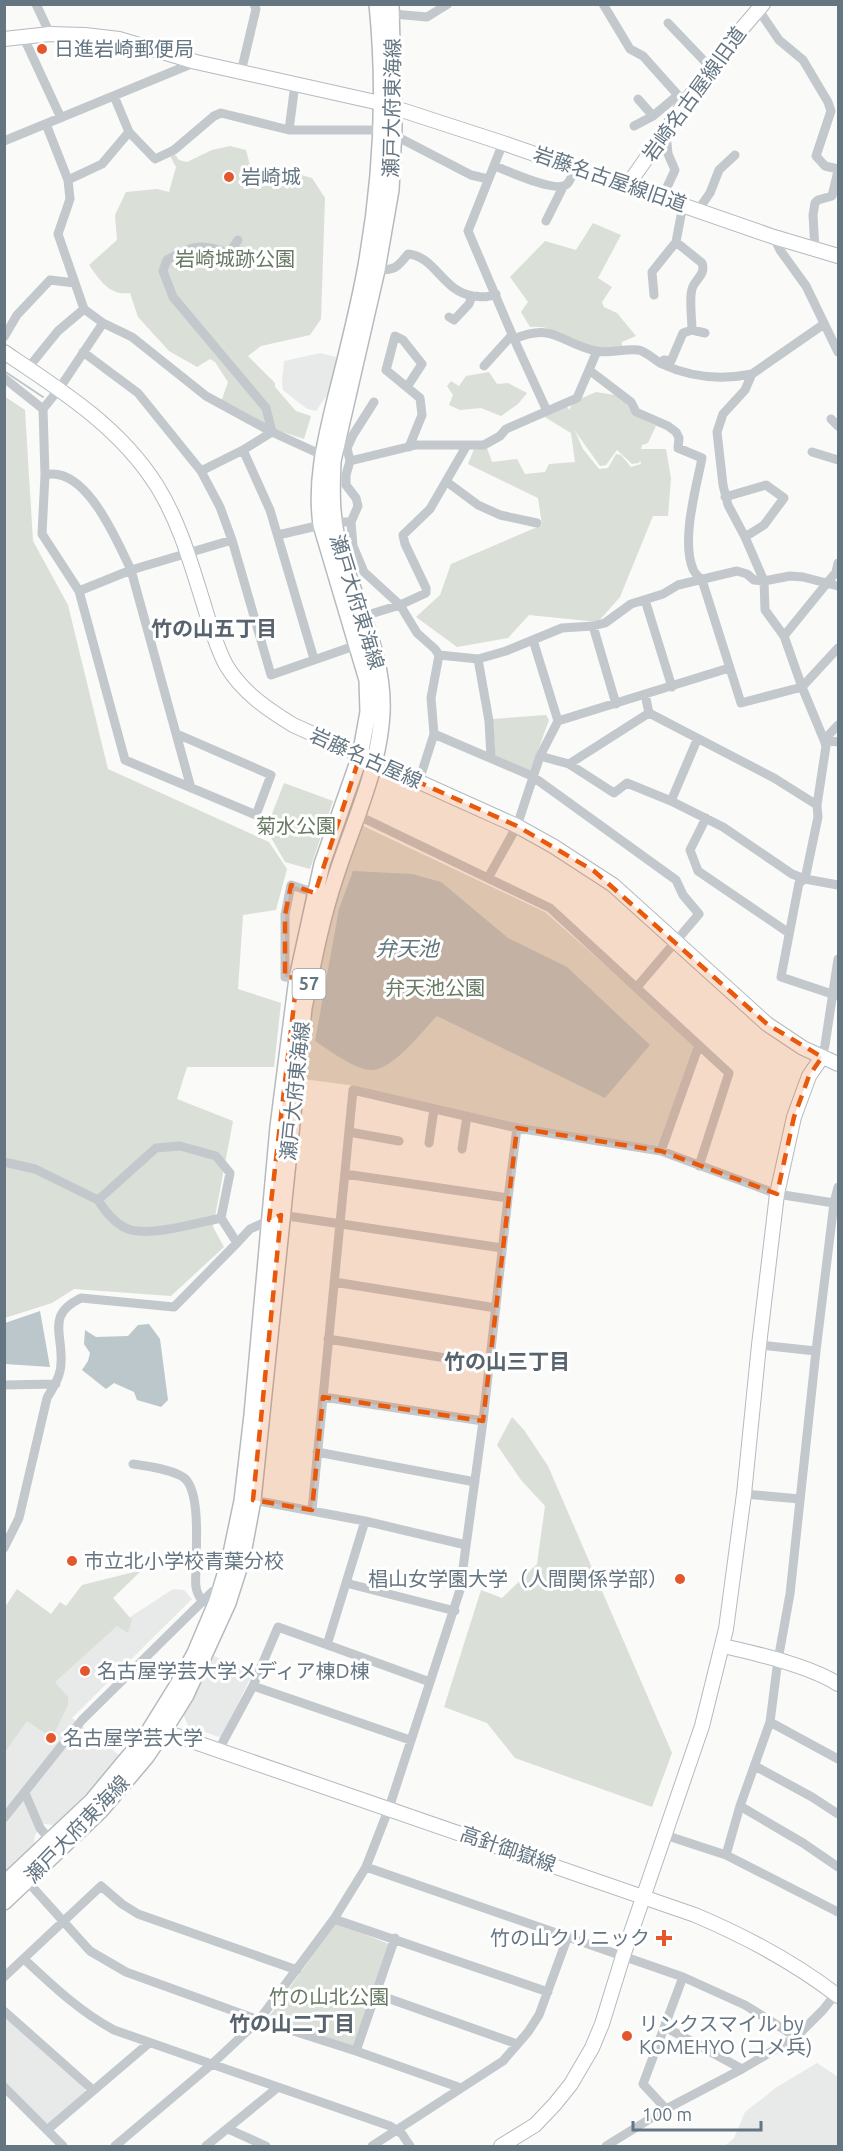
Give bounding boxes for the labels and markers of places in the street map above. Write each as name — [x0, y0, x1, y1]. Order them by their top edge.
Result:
place label: 日進岩崎郵便局 — [54, 37, 194, 60]
marker: 日進岩崎郵便局 — [35, 42, 49, 56]
place label: 岩崎城 — [241, 165, 301, 188]
marker: 岩崎城 — [222, 170, 236, 184]
place label: 市立北小学校青葉分校 — [84, 1549, 284, 1572]
marker: 市立北小学校青葉分校 — [65, 1554, 79, 1568]
place label: 椙山女学園大学（人間関係学部） — [368, 1567, 668, 1590]
marker: 椙山女学園大学（人間関係学部） — [673, 1572, 687, 1586]
place label: 名古屋学芸大学メディア棟D棟 — [97, 1659, 370, 1682]
marker: 名古屋学芸大学メディア棟D棟 — [78, 1664, 92, 1678]
place label: 名古屋学芸大学 — [63, 1726, 203, 1749]
marker: 名古屋学芸大学 — [44, 1731, 58, 1745]
place label: 竹の山クリニック — [490, 1926, 650, 1949]
marker: 竹の山クリニック — [655, 1929, 673, 1947]
place label: リンクスマイル by KOMEHYO (コメ兵) — [639, 2012, 812, 2058]
marker: リンクスマイル by KOMEHYO (コメ兵) — [620, 2029, 634, 2043]

